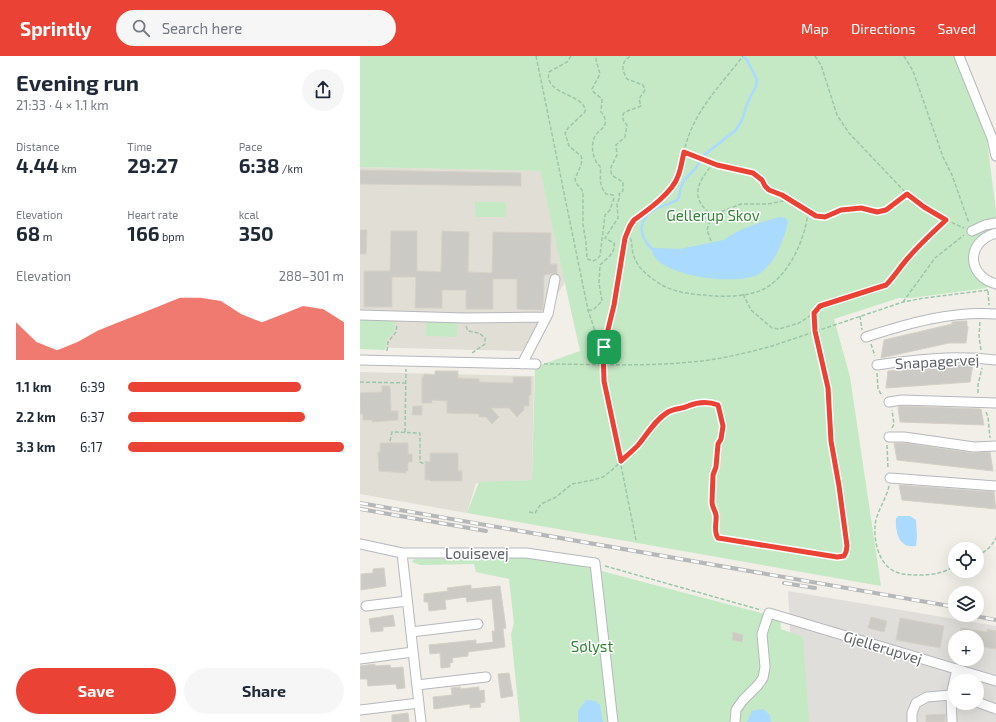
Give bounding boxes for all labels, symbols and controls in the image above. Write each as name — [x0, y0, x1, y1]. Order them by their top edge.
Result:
search box — [116, 10, 396, 46]
text: Sprintly — [20, 17, 92, 40]
icon: search — [130, 17, 152, 39]
text: Search here — [162, 19, 242, 37]
text: Map — [801, 20, 829, 37]
text: Directions — [851, 20, 916, 37]
text: Saved — [938, 20, 976, 37]
text: Evening run — [16, 69, 139, 95]
button: share — [302, 69, 344, 111]
text: 21:33 · 4 × 1.1 km — [16, 97, 109, 113]
text: Distance — [16, 140, 59, 153]
text: Time — [127, 140, 152, 153]
text: Pace — [239, 140, 262, 153]
text: 4.44 — [16, 153, 59, 177]
text: 29:27 — [127, 153, 178, 177]
text: 6:38 — [239, 153, 279, 177]
text: km — [59, 162, 77, 175]
text: /km — [279, 162, 303, 175]
park label: Gellerup Skov — [666, 206, 760, 224]
text: Elevation — [16, 208, 63, 221]
text: Heart rate — [127, 208, 178, 221]
text: kcal — [239, 208, 259, 221]
text: 68 — [16, 221, 40, 245]
text: 166 — [127, 221, 160, 245]
text: 350 — [239, 221, 274, 245]
text: m — [40, 230, 52, 243]
text: bpm — [160, 230, 184, 243]
text: Elevation — [16, 268, 71, 284]
text: 288–301 m — [279, 268, 344, 284]
pin — [587, 330, 621, 364]
icon: arrive — [593, 336, 615, 358]
street label: Snapagervej — [894, 350, 980, 373]
text: 1.1 km — [16, 379, 51, 395]
text: 6:39 — [80, 379, 105, 395]
text: 2.2 km — [16, 409, 56, 425]
text: 6:37 — [80, 409, 104, 425]
text: 3.3 km — [16, 439, 55, 455]
text: 6:17 — [80, 439, 102, 455]
map controls — [948, 542, 984, 710]
button: locate — [948, 542, 984, 578]
street label: Louisevej — [445, 544, 509, 563]
button: layers — [948, 586, 984, 622]
street label: Gjellerupvej — [841, 627, 924, 668]
button: + — [948, 630, 984, 666]
park label: Sølyst — [571, 637, 613, 655]
button: Save — [16, 668, 176, 714]
button: Share — [184, 668, 344, 714]
button: − — [948, 674, 984, 710]

